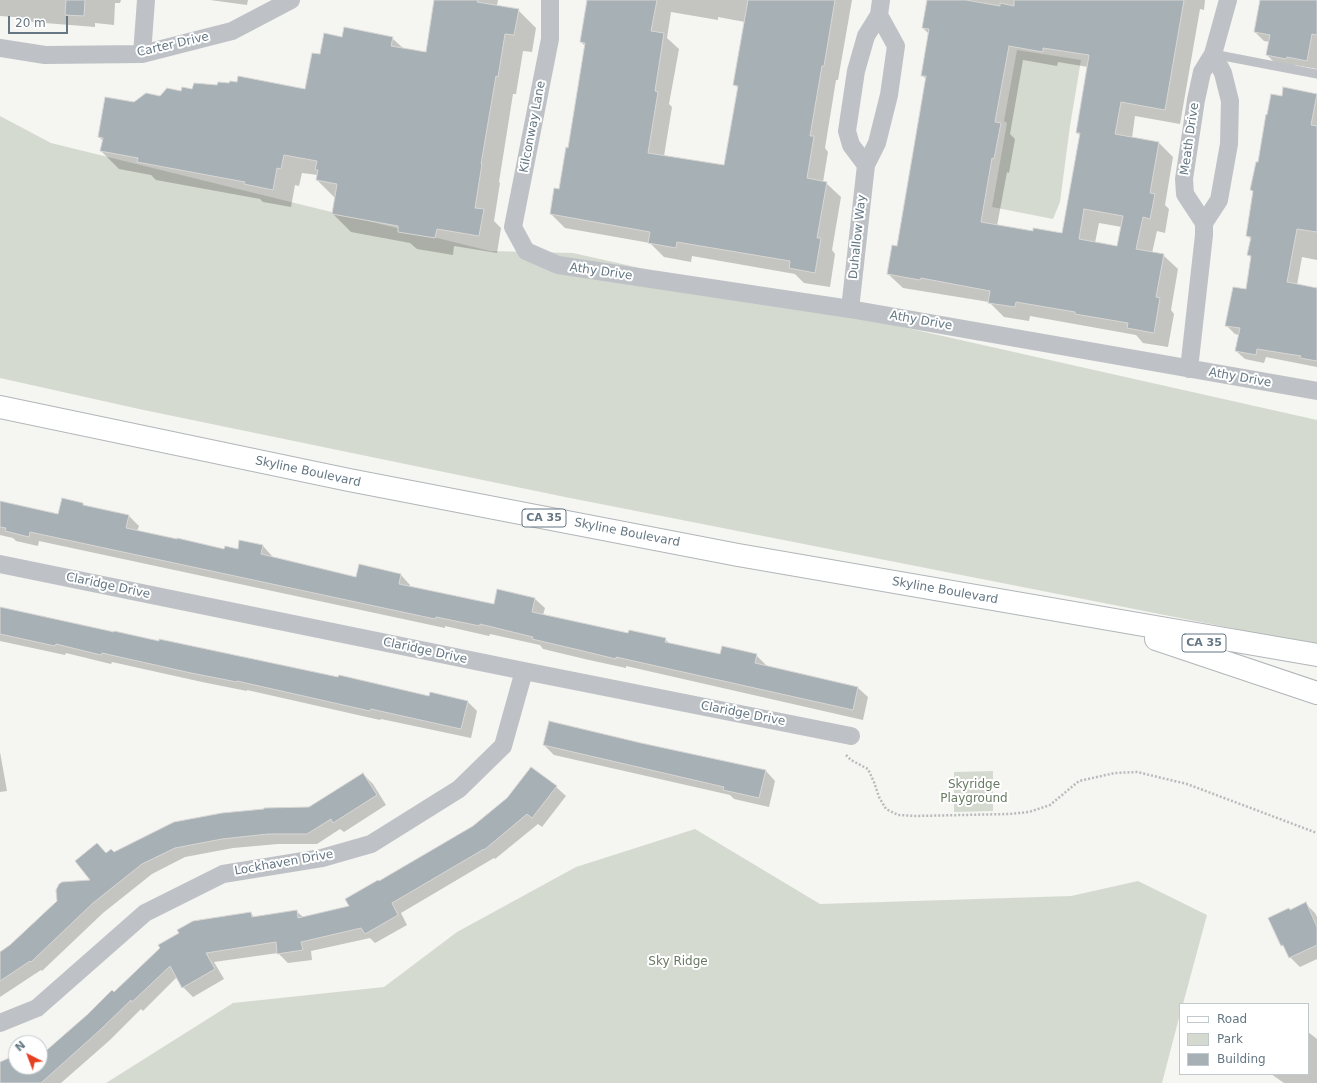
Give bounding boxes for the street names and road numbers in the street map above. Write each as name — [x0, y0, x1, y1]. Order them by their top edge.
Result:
street label: Carter Drive — [136, 30, 210, 60]
street label: Kilconway Lane — [517, 80, 549, 174]
street label: Meath Drive — [1178, 102, 1202, 176]
street label: Duhallow Way — [846, 194, 870, 280]
street label: Athy Drive — [569, 260, 633, 284]
street label: Athy Drive — [889, 308, 953, 334]
street label: Athy Drive — [1208, 365, 1272, 391]
street label: Skyline Boulevard — [254, 454, 362, 490]
road number: CA 35 — [522, 509, 566, 527]
street label: Skyline Boulevard — [573, 516, 681, 550]
street label: Claridge Drive — [65, 570, 151, 602]
street label: Skyline Boulevard — [891, 575, 999, 607]
road number: CA 35 — [1182, 634, 1226, 652]
street label: Claridge Drive — [382, 635, 468, 667]
street label: Claridge Drive — [700, 699, 786, 729]
street label: Lockhaven Drive — [233, 847, 335, 879]

